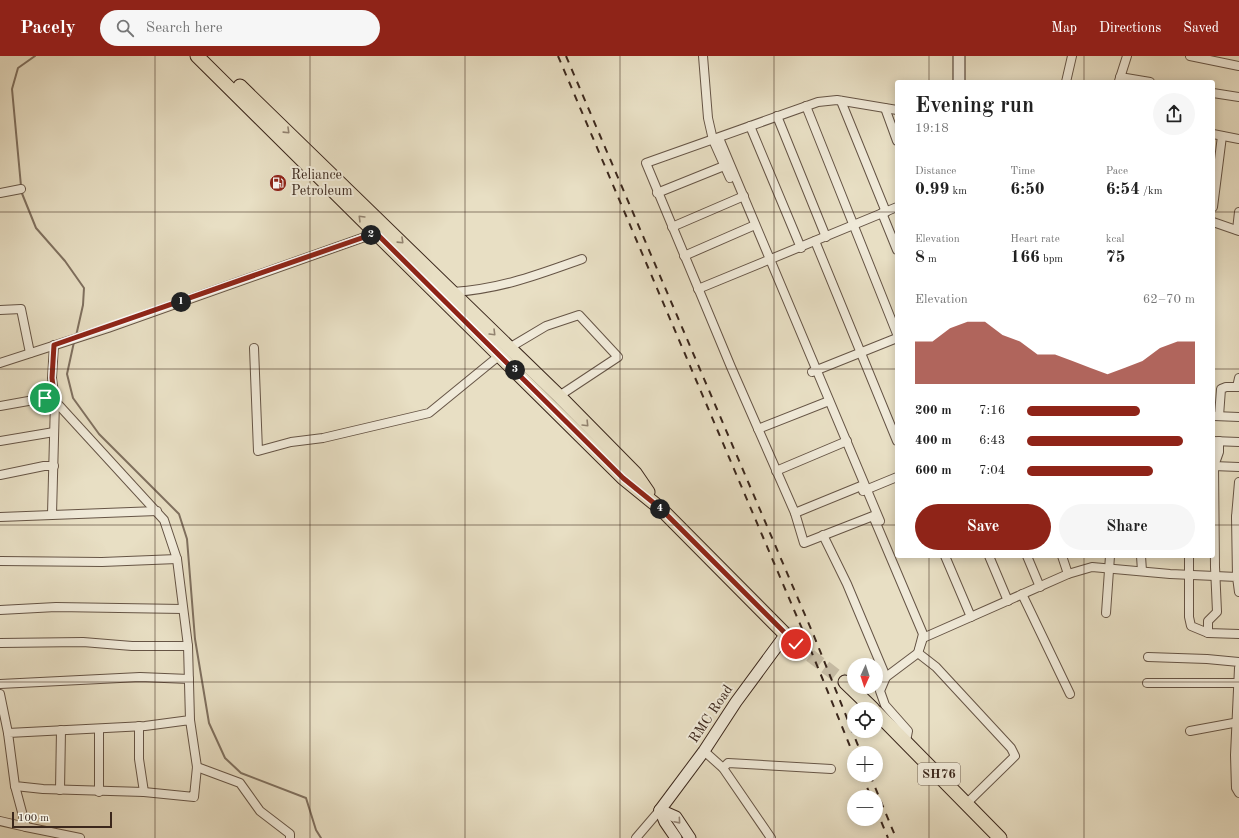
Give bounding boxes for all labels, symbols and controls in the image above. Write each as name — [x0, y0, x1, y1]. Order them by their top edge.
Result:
search box — [100, 10, 380, 46]
icon: search — [114, 17, 136, 39]
text: Pacely — [20, 19, 76, 38]
text: Search here — [146, 21, 223, 36]
text: Map — [1051, 21, 1077, 35]
text: Directions — [1099, 21, 1161, 35]
text: Saved — [1183, 21, 1219, 35]
button: share — [1153, 93, 1195, 135]
text: Evening run — [915, 95, 1034, 117]
text: 19:18 — [915, 122, 949, 135]
one-way arrow — [282, 126, 290, 134]
text: Distance — [915, 166, 956, 177]
text: Time — [1010, 166, 1035, 177]
text: Pace — [1106, 166, 1128, 177]
place label: Reliance Petroleum — [291, 168, 353, 198]
fuel station icon: Reliance Petroleum — [268, 173, 288, 193]
text: 0.99 — [915, 181, 949, 198]
text: 6:50 — [1010, 181, 1045, 198]
text: 6:54 — [1106, 181, 1140, 198]
text: km — [949, 186, 967, 197]
text: /km — [1140, 186, 1162, 197]
one-way arrow — [358, 215, 366, 223]
pin: 2 — [361, 225, 381, 245]
text: 2 — [368, 229, 374, 240]
text: Elevation — [915, 234, 960, 245]
text: Heart rate — [1010, 234, 1060, 245]
text: kcal — [1106, 234, 1125, 245]
one-way arrow — [396, 236, 404, 244]
text: 8 — [915, 249, 925, 266]
text: 166 — [1010, 249, 1040, 266]
text: 75 — [1106, 249, 1125, 266]
text: m — [925, 254, 937, 265]
text: bpm — [1040, 254, 1063, 265]
pin: 1 — [171, 292, 191, 312]
text: Elevation — [915, 293, 968, 306]
text: 62–70 m — [1143, 293, 1195, 306]
text: 1 — [178, 296, 184, 307]
one-way arrow — [488, 328, 496, 335]
pin: 3 — [505, 360, 525, 380]
text: 3 — [512, 364, 518, 375]
pin — [28, 381, 62, 415]
icon: arrive — [34, 387, 56, 409]
text: 200 m — [915, 404, 952, 417]
text: 7:16 — [979, 404, 1005, 417]
one-way arrow — [581, 419, 589, 427]
text: 400 m — [915, 434, 952, 447]
text: 6:43 — [979, 434, 1005, 447]
text: 600 m — [915, 464, 952, 477]
text: 7:04 — [979, 464, 1005, 477]
pin: 4 — [650, 499, 670, 519]
text: 4 — [657, 503, 663, 514]
button: Save — [915, 504, 1051, 550]
button: Share — [1059, 504, 1195, 550]
pin — [779, 627, 813, 661]
icon: check — [785, 633, 807, 655]
north arrow — [847, 658, 883, 694]
map controls — [847, 658, 883, 826]
street label: RMC Road — [687, 683, 735, 745]
button: locate — [847, 702, 883, 738]
button: + — [847, 746, 883, 782]
road number: SH76 — [918, 763, 960, 785]
button: − — [847, 790, 883, 826]
scale bar — [12, 810, 112, 829]
text: 100 m — [18, 813, 49, 824]
one-way arrow — [673, 816, 680, 824]

